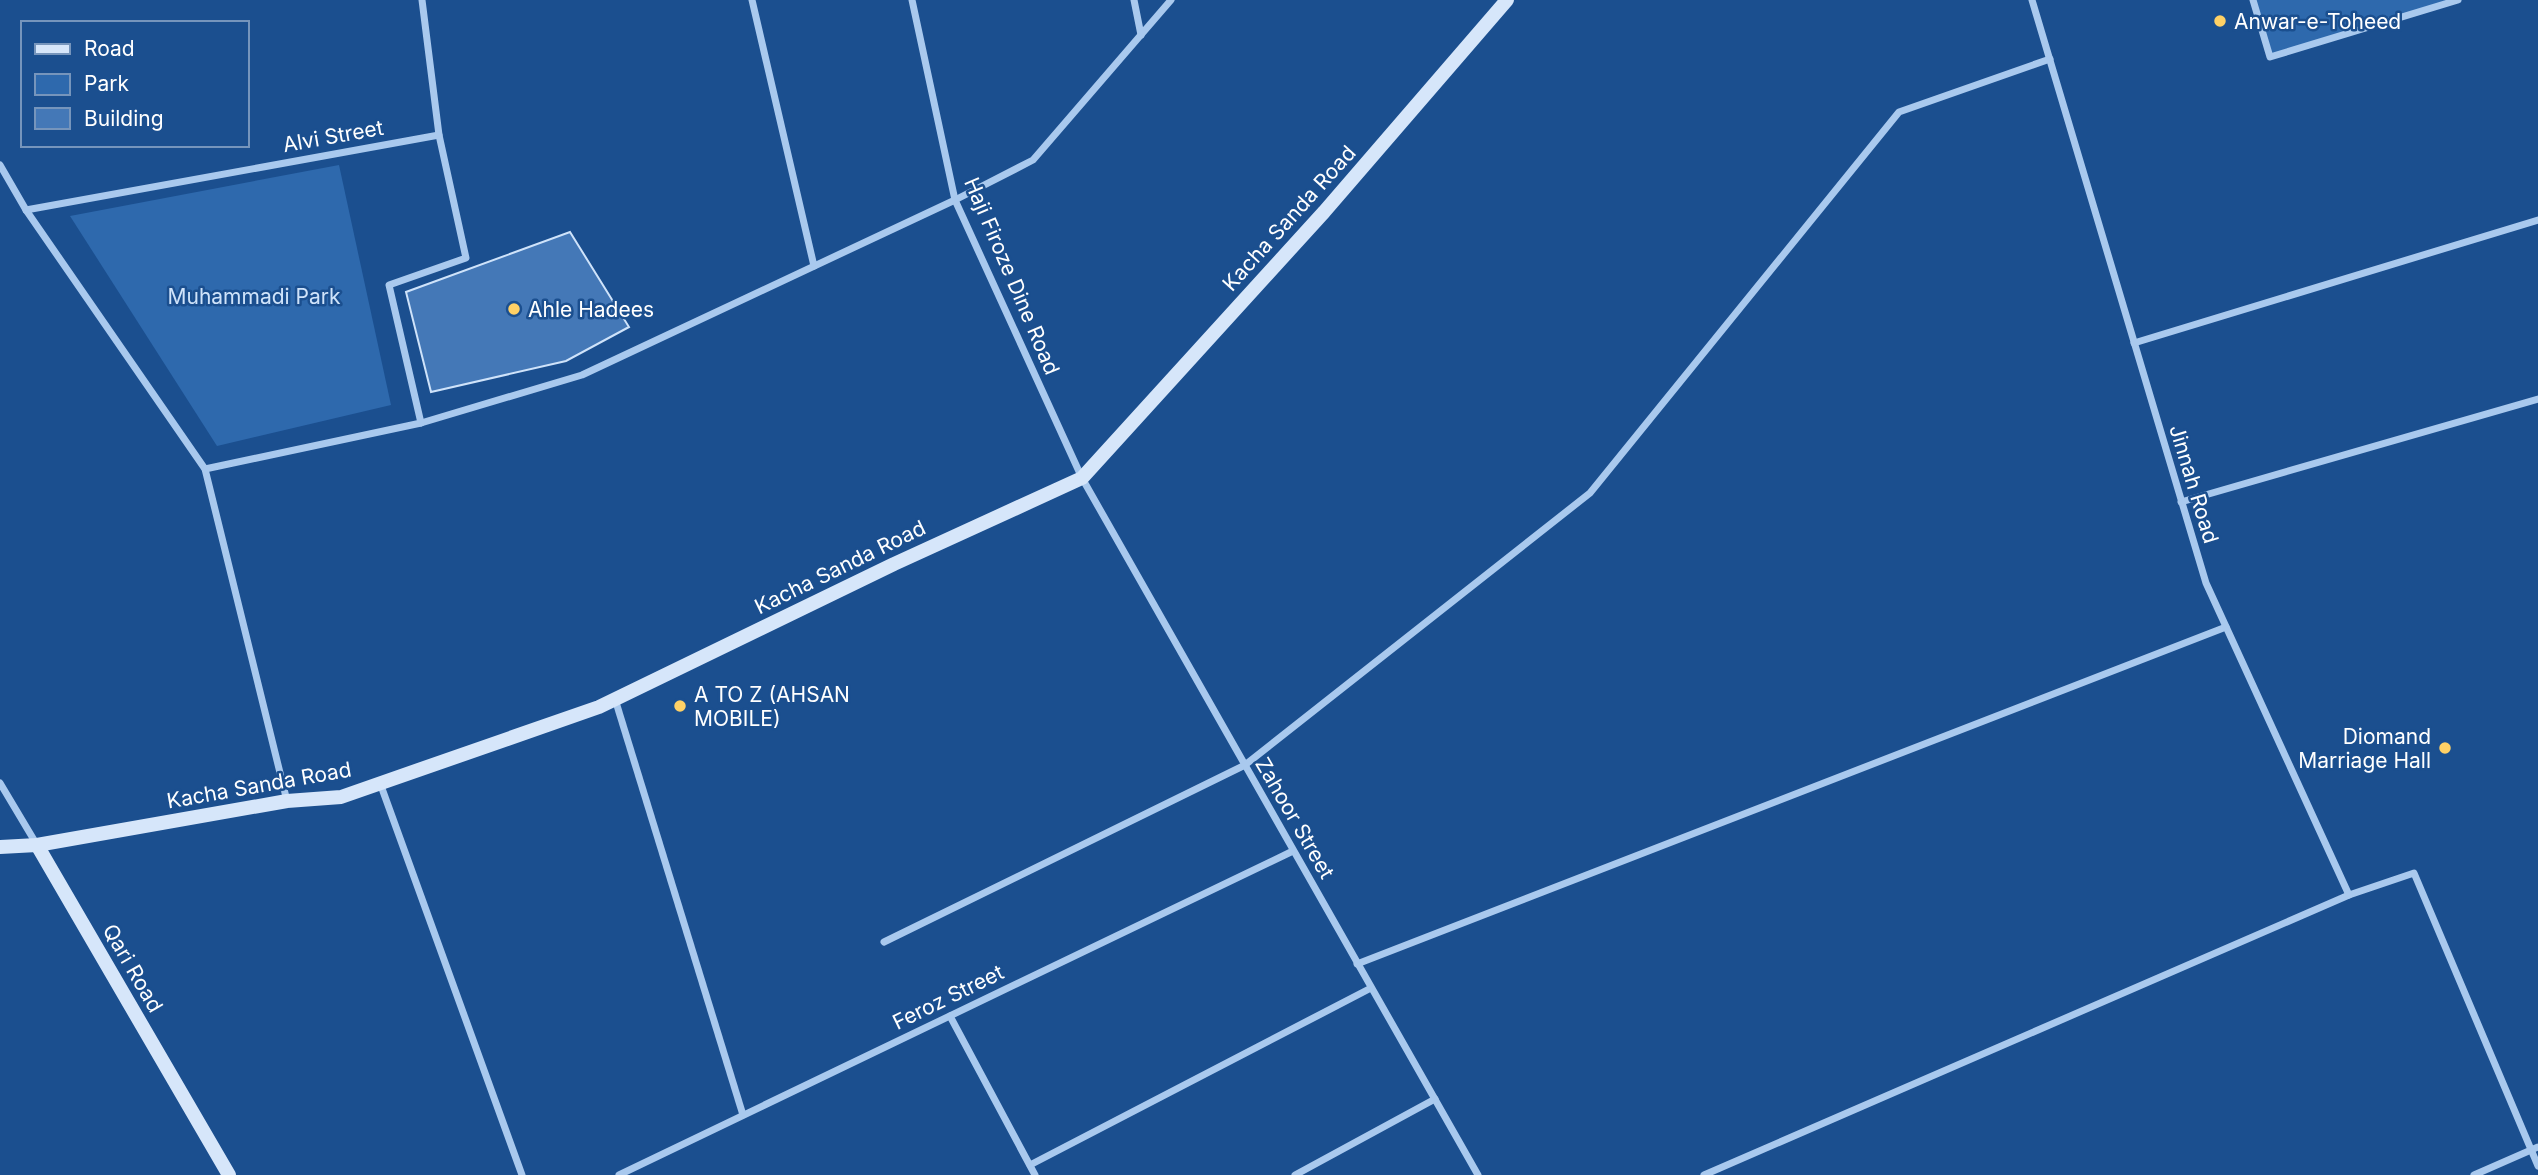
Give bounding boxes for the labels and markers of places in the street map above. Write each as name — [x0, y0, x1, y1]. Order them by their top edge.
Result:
place label: Anwar-e-Toheed — [2234, 9, 2401, 34]
marker: Anwar-e-Toheed — [2212, 13, 2228, 29]
place label: Ahle Hadees — [528, 297, 654, 322]
marker: Ahle Hadees — [506, 301, 522, 317]
place label: A TO Z (AHSAN MOBILE) — [694, 682, 850, 731]
marker: A TO Z (AHSAN MOBILE) — [672, 698, 688, 714]
place label: Diomand Marriage Hall — [2298, 724, 2431, 773]
marker: Diomand Marriage Hall — [2437, 740, 2453, 756]

